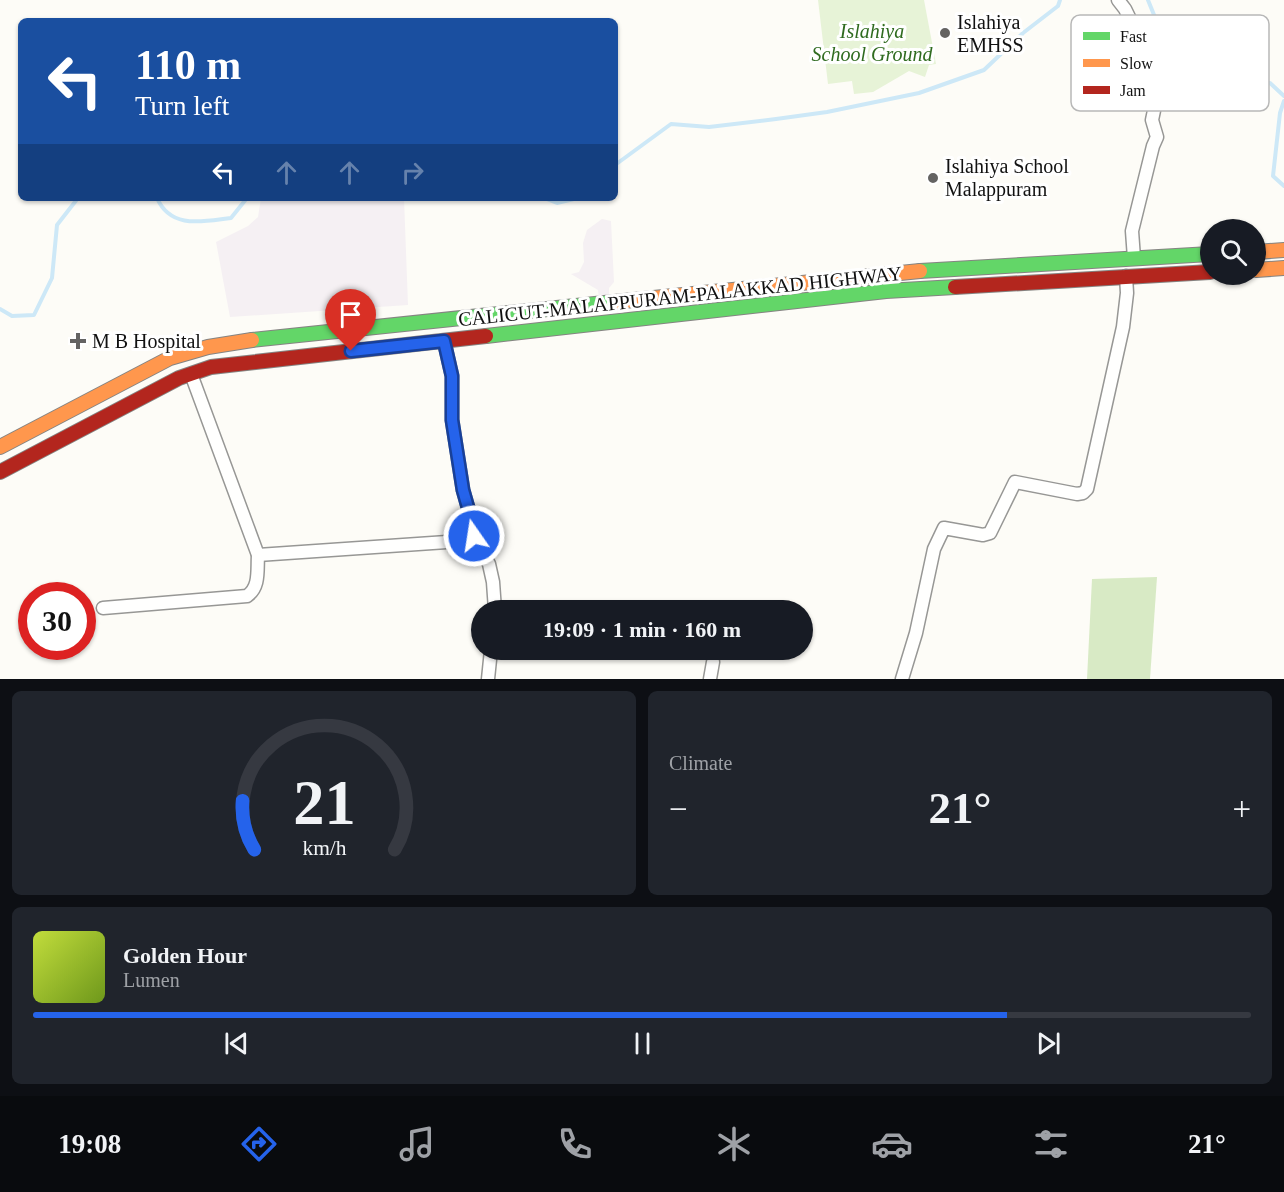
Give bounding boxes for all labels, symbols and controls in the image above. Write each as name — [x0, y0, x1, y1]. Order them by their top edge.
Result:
place label: Islahiya EMHSS — [957, 11, 1024, 56]
legend — [1071, 15, 1269, 111]
park label: Islahiya School Ground — [812, 20, 933, 65]
marker: Islahiya EMHSS — [938, 26, 952, 40]
text: Fast — [1120, 28, 1147, 45]
icon: left — [36, 42, 114, 120]
text: 110 m — [135, 42, 241, 88]
text: Slow — [1120, 55, 1153, 72]
text: Jam — [1120, 82, 1146, 99]
text: Turn left — [135, 91, 229, 121]
place label: Islahiya School Malappuram — [945, 155, 1069, 201]
icon: left — [207, 156, 240, 189]
icon: ahead — [270, 156, 303, 189]
icon: ahead — [333, 156, 366, 189]
icon: right — [396, 156, 429, 189]
marker: Islahiya School Malappuram — [926, 171, 940, 185]
map controls — [1200, 219, 1266, 285]
button: search — [1200, 219, 1266, 285]
street label: CALICUT-MALAPPURAM-PALAKKAD HIGHWAY — [457, 262, 903, 330]
pin — [325, 289, 376, 351]
icon: arrive — [334, 298, 367, 331]
place label: M B Hospital — [92, 330, 201, 353]
marker: M B Hospital — [69, 332, 87, 350]
position arrow — [442, 504, 506, 568]
speed limit sign: 30 — [18, 582, 96, 660]
text: 19:09 · 1 min · 160 m — [543, 617, 741, 642]
text: Climate — [669, 752, 732, 774]
text: 21 — [293, 768, 355, 837]
text: 21° — [929, 783, 992, 833]
text: − — [669, 791, 688, 827]
text: + — [1232, 791, 1251, 827]
text: km/h — [302, 836, 346, 860]
text: Golden Hour — [123, 943, 247, 968]
text: Lumen — [123, 969, 180, 991]
icon: previous — [220, 1027, 253, 1060]
icon: pause — [626, 1027, 659, 1060]
icon: next — [1032, 1027, 1065, 1060]
icon: directions — [238, 1123, 280, 1165]
icon: music — [396, 1123, 438, 1165]
icon: phone — [554, 1123, 596, 1165]
icon: climate — [713, 1123, 755, 1165]
icon: car — [871, 1123, 913, 1165]
icon: filters — [1030, 1123, 1072, 1165]
text: 19:08 — [58, 1129, 121, 1159]
text: 21° — [1188, 1129, 1226, 1159]

